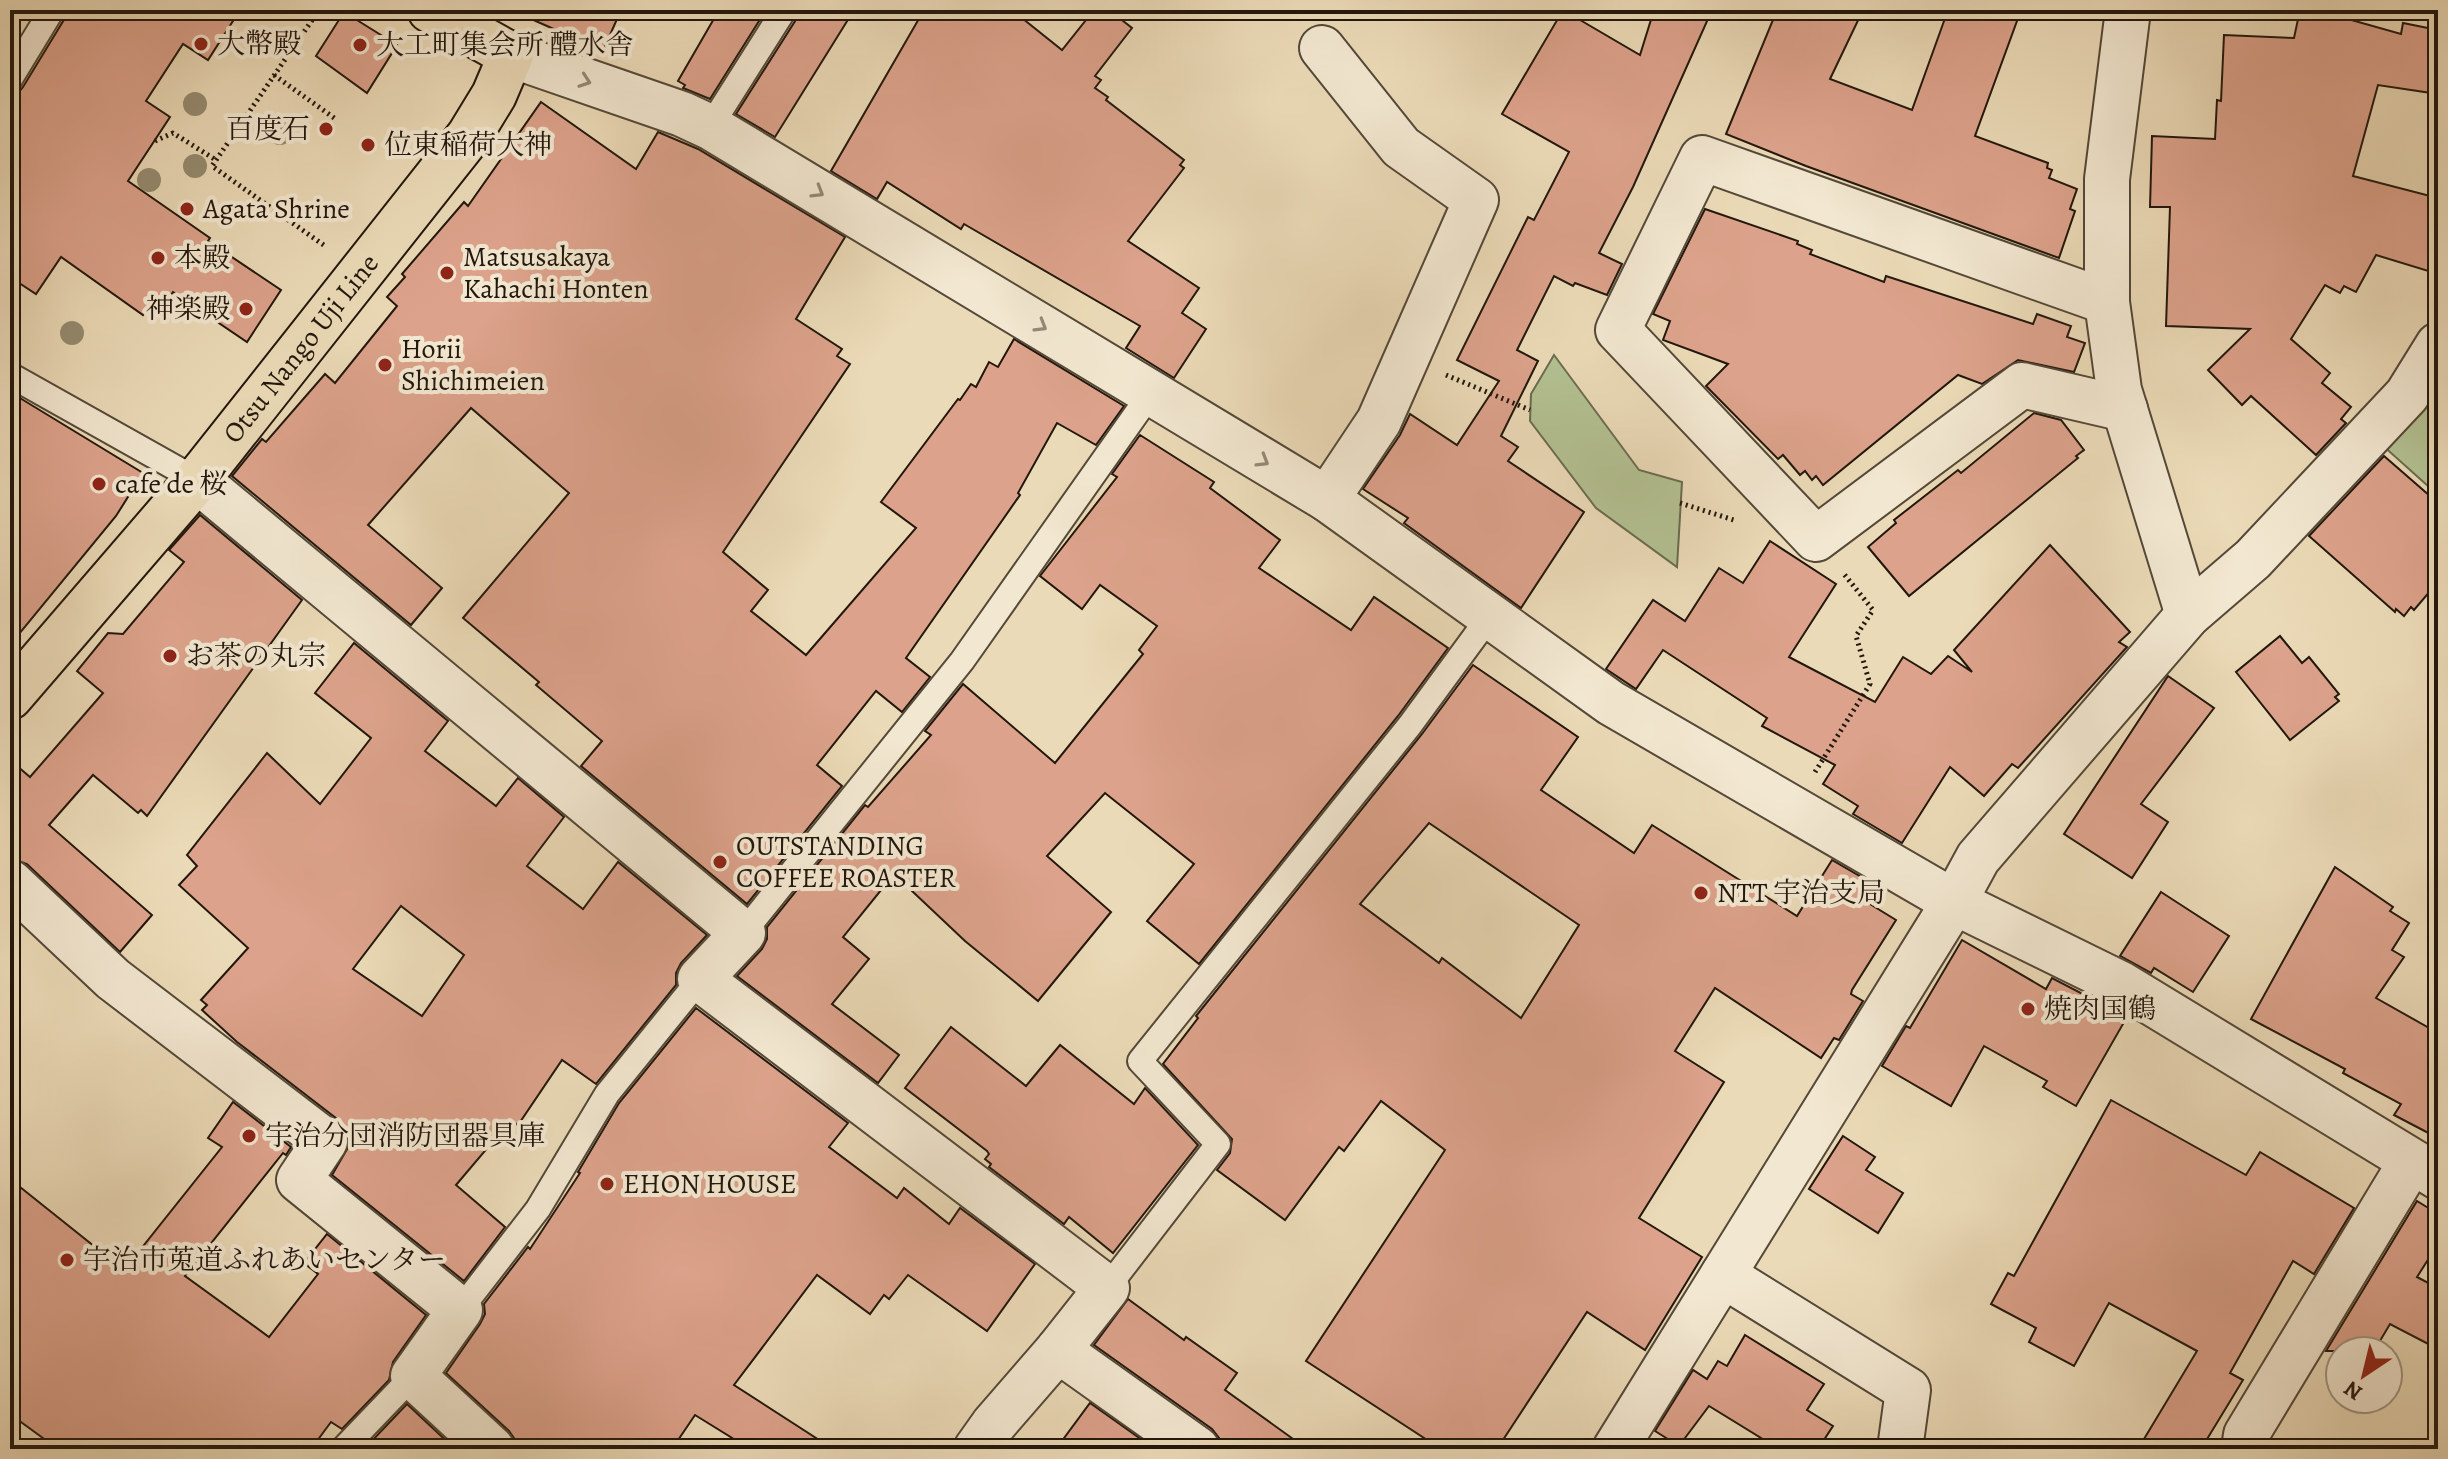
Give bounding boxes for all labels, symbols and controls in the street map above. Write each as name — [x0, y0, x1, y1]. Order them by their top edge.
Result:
place label: 大幣殿 — [217, 25, 301, 63]
place label: 大工町集会所 醴水舎 — [376, 26, 634, 64]
marker: 大幣殿 — [192, 35, 210, 53]
marker: 大工町集会所 醴水舎 — [351, 36, 369, 54]
one-way arrow — [577, 71, 591, 87]
place label: 百度石 — [226, 110, 310, 148]
marker: 百度石 — [317, 120, 335, 138]
place label: 位東稲荷大神 — [384, 126, 552, 164]
marker: 位東稲荷大神 — [359, 136, 377, 154]
one-way arrow — [809, 182, 824, 198]
place label: Agata Shrine — [202, 190, 350, 228]
marker: Agata Shrine — [178, 200, 196, 218]
place label: Matsusakaya Kahachi Honten — [463, 238, 649, 308]
place label: 本殿 — [174, 239, 230, 277]
street label: Otsu Nango Uji Line — [214, 246, 388, 451]
marker: 本殿 — [149, 249, 167, 267]
marker: Matsusakaya Kahachi Honten — [438, 264, 456, 282]
place label: 神楽殿 — [146, 290, 230, 328]
marker: 神楽殿 — [237, 300, 255, 318]
one-way arrow — [1032, 317, 1047, 332]
place label: Horii Shichimeien — [401, 330, 545, 400]
marker: Horii Shichimeien — [376, 356, 394, 374]
one-way arrow — [1254, 451, 1269, 467]
place label: cafe de 桜 — [115, 465, 228, 503]
marker: cafe de 桜 — [90, 475, 108, 493]
place label: お茶の丸宗 — [186, 637, 326, 675]
marker: お茶の丸宗 — [161, 647, 179, 665]
place label: OUTSTANDING COFFEE ROASTER — [736, 827, 956, 897]
marker: OUTSTANDING COFFEE ROASTER — [711, 853, 729, 871]
place label: NTT 宇治支局 — [1717, 874, 1885, 912]
marker: NTT 宇治支局 — [1692, 884, 1710, 902]
place label: 焼肉国鶴 — [2044, 990, 2156, 1028]
marker: 焼肉国鶴 — [2019, 1000, 2037, 1018]
place label: 宇治分団消防団器具庫 — [265, 1117, 545, 1155]
marker: 宇治分団消防団器具庫 — [240, 1127, 258, 1145]
place label: EHON HOUSE — [623, 1165, 797, 1203]
marker: EHON HOUSE — [598, 1175, 616, 1193]
place label: 宇治市莵道ふれあいセンター — [83, 1241, 446, 1279]
marker: 宇治市莵道ふれあいセンター — [58, 1251, 76, 1269]
north arrow — [2324, 1335, 2404, 1415]
text: N — [2338, 1374, 2368, 1407]

